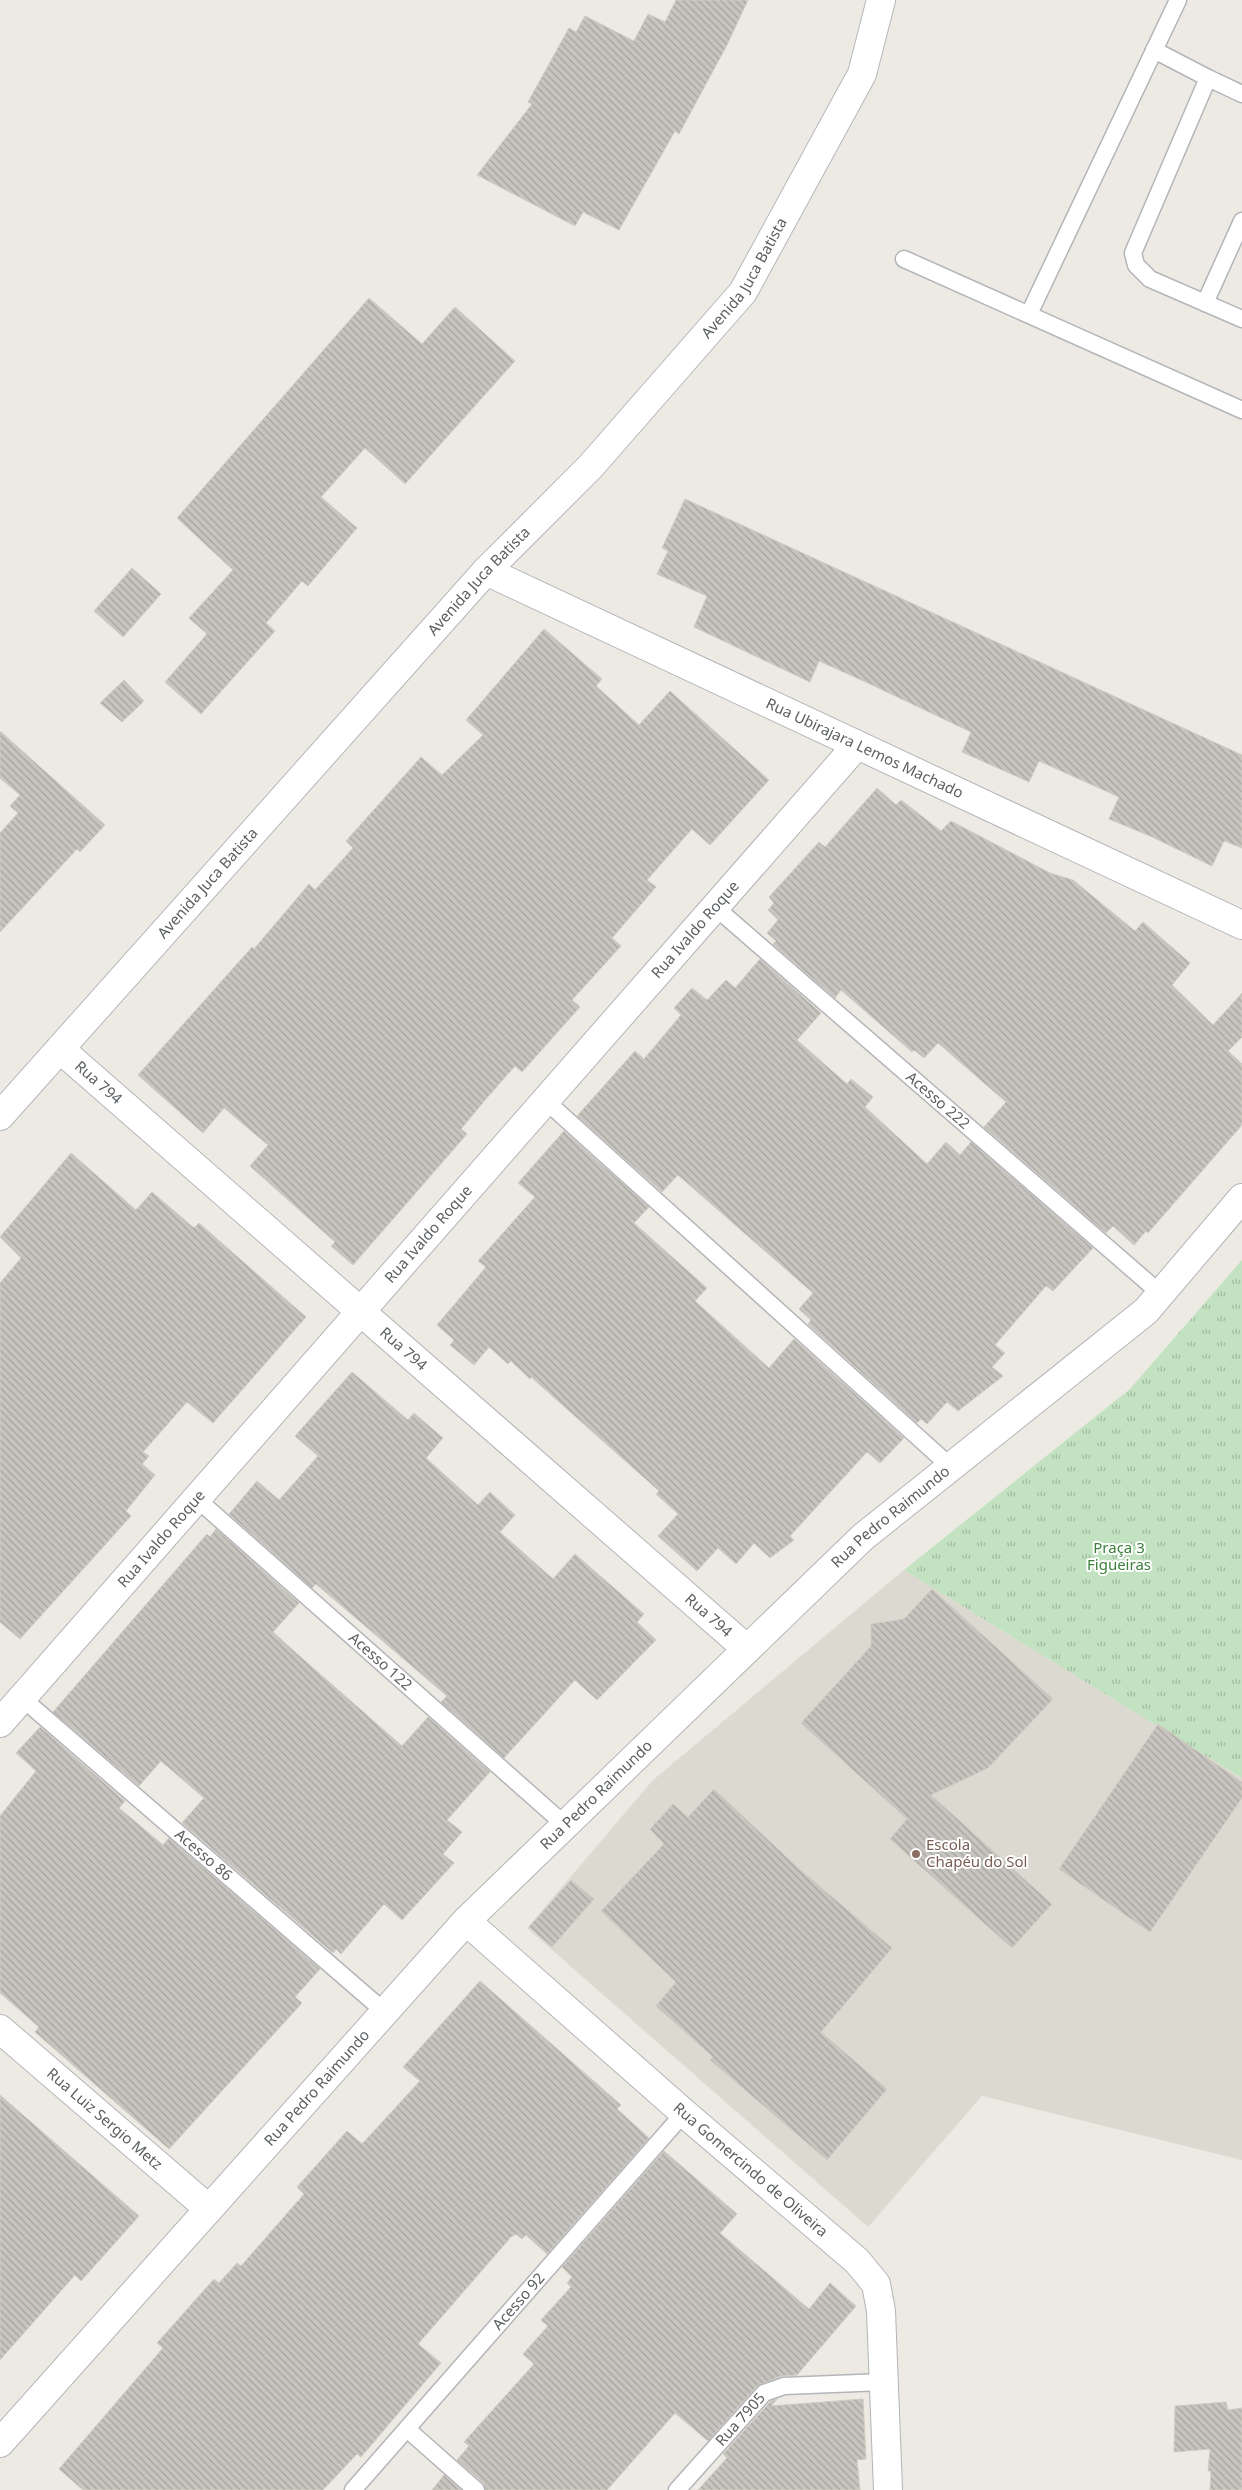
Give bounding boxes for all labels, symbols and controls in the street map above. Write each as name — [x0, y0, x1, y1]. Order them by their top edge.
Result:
street label: Avenida Juca Batista — [696, 214, 791, 342]
street label: Avenida Juca Batista — [422, 522, 534, 639]
street label: Rua Ubirajara Lemos Machado — [763, 693, 967, 802]
street label: Avenida Juca Batista — [152, 823, 262, 942]
street label: Rua Ivaldo Roque — [646, 876, 743, 982]
street label: Rua 794 — [71, 1056, 127, 1108]
street label: Acesso 222 — [902, 1066, 975, 1133]
street label: Rua Ivaldo Roque — [379, 1180, 476, 1287]
street label: Rua 794 — [376, 1322, 432, 1375]
street label: Rua Pedro Raimundo — [826, 1461, 953, 1572]
street label: Rua Ivaldo Roque — [112, 1485, 209, 1591]
park label: Praça 3 Figueiras — [1087, 1537, 1151, 1574]
street label: Rua 794 — [681, 1588, 737, 1641]
street label: Acesso 122 — [345, 1627, 417, 1694]
street label: Rua Pedro Raimundo — [535, 1735, 656, 1853]
street label: Acesso 86 — [171, 1824, 237, 1885]
place label: Escola Chapéu do Sol — [926, 1834, 1027, 1871]
marker: Escola Chapéu do Sol — [910, 1848, 922, 1860]
street label: Rua Pedro Raimundo — [259, 2025, 373, 2150]
street label: Rua Luiz Sergio Metz — [43, 2063, 167, 2174]
street label: Rua Gomercindo de Oliveira — [670, 2097, 833, 2241]
street label: Acesso 92 — [487, 2268, 548, 2334]
street label: Rua 7905 — [710, 2388, 769, 2450]

